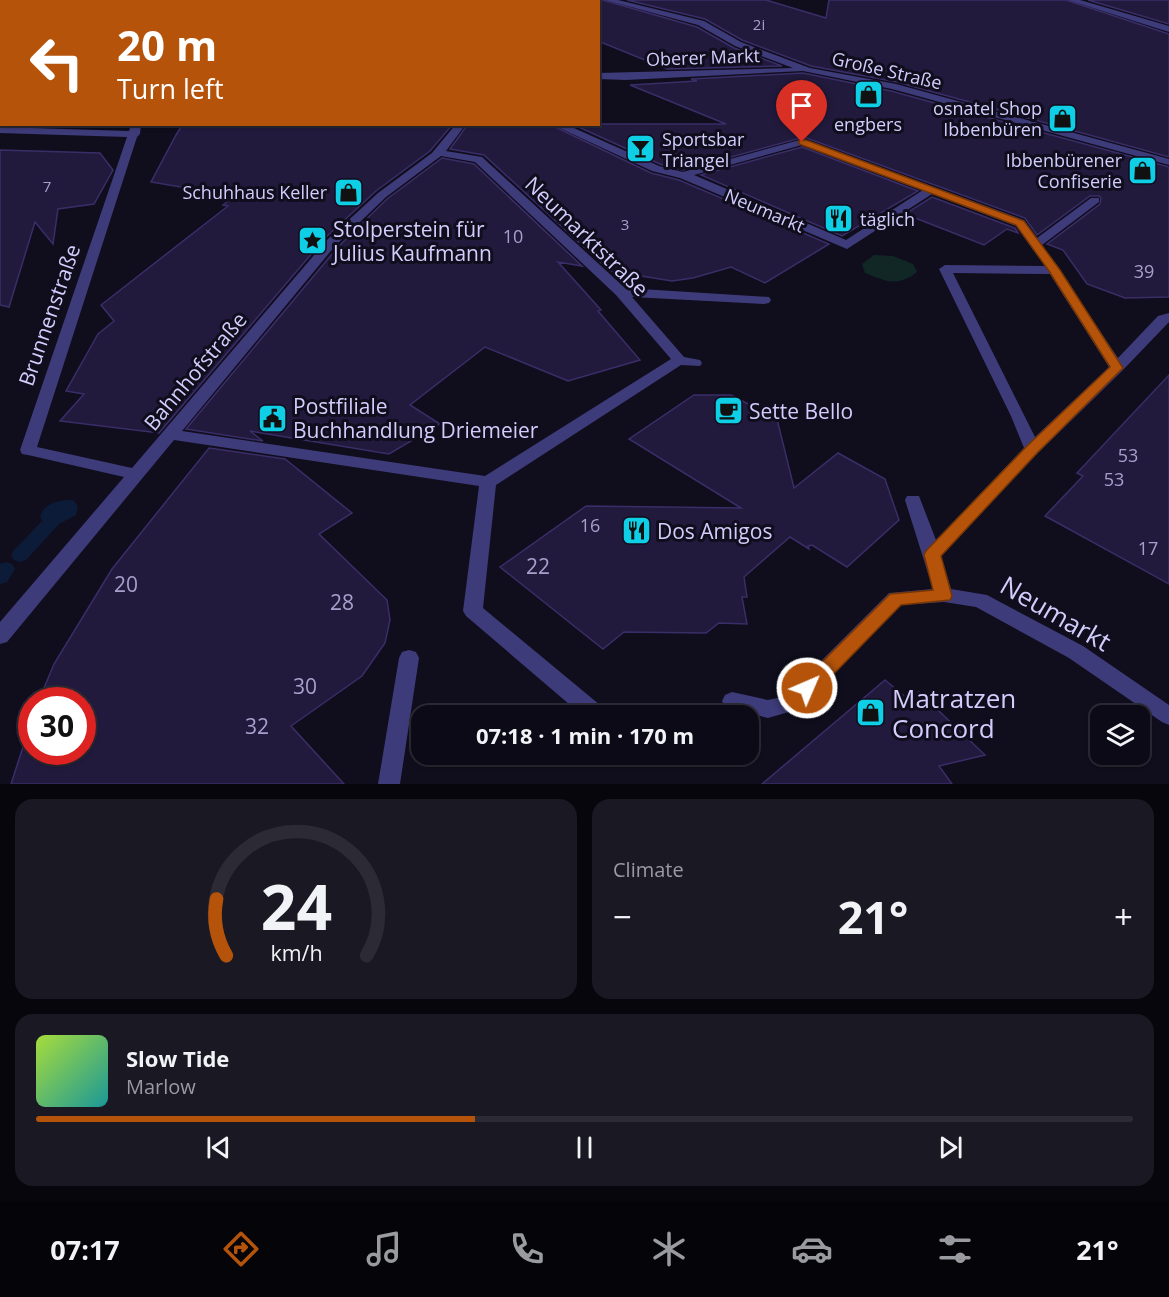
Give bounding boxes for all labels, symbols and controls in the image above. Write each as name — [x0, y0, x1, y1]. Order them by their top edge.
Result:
house number: 2i — [753, 14, 765, 34]
text: 20 m — [117, 16, 217, 73]
icon: left — [18, 24, 96, 102]
street label: Oberer Markt — [646, 43, 760, 71]
street label: Große Straße — [830, 46, 944, 94]
text: Turn left — [117, 70, 224, 107]
shop icon: engbers — [852, 79, 884, 111]
pin — [776, 80, 827, 142]
icon: arrive — [785, 89, 818, 122]
place label: osnatel Shop Ibbenbüren — [933, 96, 1042, 141]
shop icon: osnatel Shop Ibbenbüren — [1047, 102, 1079, 134]
place label: engbers — [834, 112, 902, 136]
place label: Sportsbar Triangel — [662, 127, 745, 172]
bar icon: Sportsbar Triangel — [625, 133, 657, 165]
place label: Ibbenbürener Confiserie — [1006, 148, 1123, 193]
shop icon: Ibbenbürener Confiserie — [1127, 154, 1159, 186]
street label: Neumarktstraße — [519, 170, 655, 302]
house number: 7 — [43, 176, 51, 196]
shop icon: Schuhhaus Keller — [332, 176, 364, 208]
place label: Schuhhaus Keller — [182, 180, 328, 204]
street label: Neumarkt — [721, 182, 809, 238]
restaurant icon: täglich — [823, 203, 855, 235]
place label: täglich — [860, 207, 915, 231]
house number: 3 — [621, 214, 629, 234]
place label: Stolperstein für Julius Kaufmann — [331, 215, 492, 267]
house number: 10 — [503, 224, 523, 248]
place icon: Stolperstein für Julius Kaufmann — [296, 225, 328, 257]
street label: Brunnenstraße — [12, 240, 86, 390]
house number: 39 — [1134, 259, 1154, 283]
street label: Bahnhofstraße — [137, 306, 253, 436]
place label: Postfiliale Buchhandlung Driemeier — [293, 392, 539, 444]
cafe icon: Sette Bello — [712, 395, 744, 427]
place label: Sette Bello — [749, 397, 853, 425]
public building icon: Postfiliale Buchhandlung Driemeier — [256, 402, 288, 434]
house number: 53 — [1118, 443, 1138, 467]
house number: 53 — [1104, 467, 1124, 491]
house number: 16 — [580, 513, 600, 537]
restaurant icon: Dos Amigos — [620, 515, 652, 547]
place label: Dos Amigos — [657, 517, 772, 545]
house number: 17 — [1138, 536, 1158, 560]
house number: 22 — [526, 552, 550, 580]
street label: Neumarkt — [994, 567, 1118, 659]
house number: 20 — [114, 570, 138, 598]
house number: 28 — [330, 588, 354, 616]
position arrow — [775, 656, 839, 720]
house number: 30 — [293, 672, 317, 700]
place label: Matratzen Concord — [892, 680, 1016, 746]
speed limit sign: 30 — [18, 687, 96, 765]
shop icon: Matratzen Concord — [855, 697, 887, 729]
map controls — [1090, 705, 1150, 765]
button: layers — [1090, 705, 1150, 765]
house number: 32 — [245, 712, 269, 740]
text: 07:18 · 1 min · 170 m — [476, 720, 694, 750]
text: Climate — [613, 856, 684, 883]
text: 24 — [260, 863, 332, 948]
text: 21° — [838, 886, 908, 947]
text: − — [613, 894, 632, 939]
text: + — [1114, 894, 1133, 939]
text: km/h — [270, 938, 322, 967]
text: Slow Tide — [126, 1043, 229, 1073]
text: Marlow — [126, 1073, 196, 1100]
icon: previous — [202, 1131, 235, 1164]
icon: pause — [568, 1131, 601, 1164]
icon: next — [934, 1131, 967, 1164]
icon: directions — [220, 1228, 262, 1270]
icon: music — [363, 1228, 405, 1270]
icon: phone — [506, 1228, 548, 1270]
icon: climate — [648, 1228, 690, 1270]
icon: car — [791, 1228, 833, 1270]
icon: filters — [934, 1228, 976, 1270]
text: 07:17 — [50, 1231, 120, 1268]
text: 21° — [1076, 1231, 1119, 1268]

